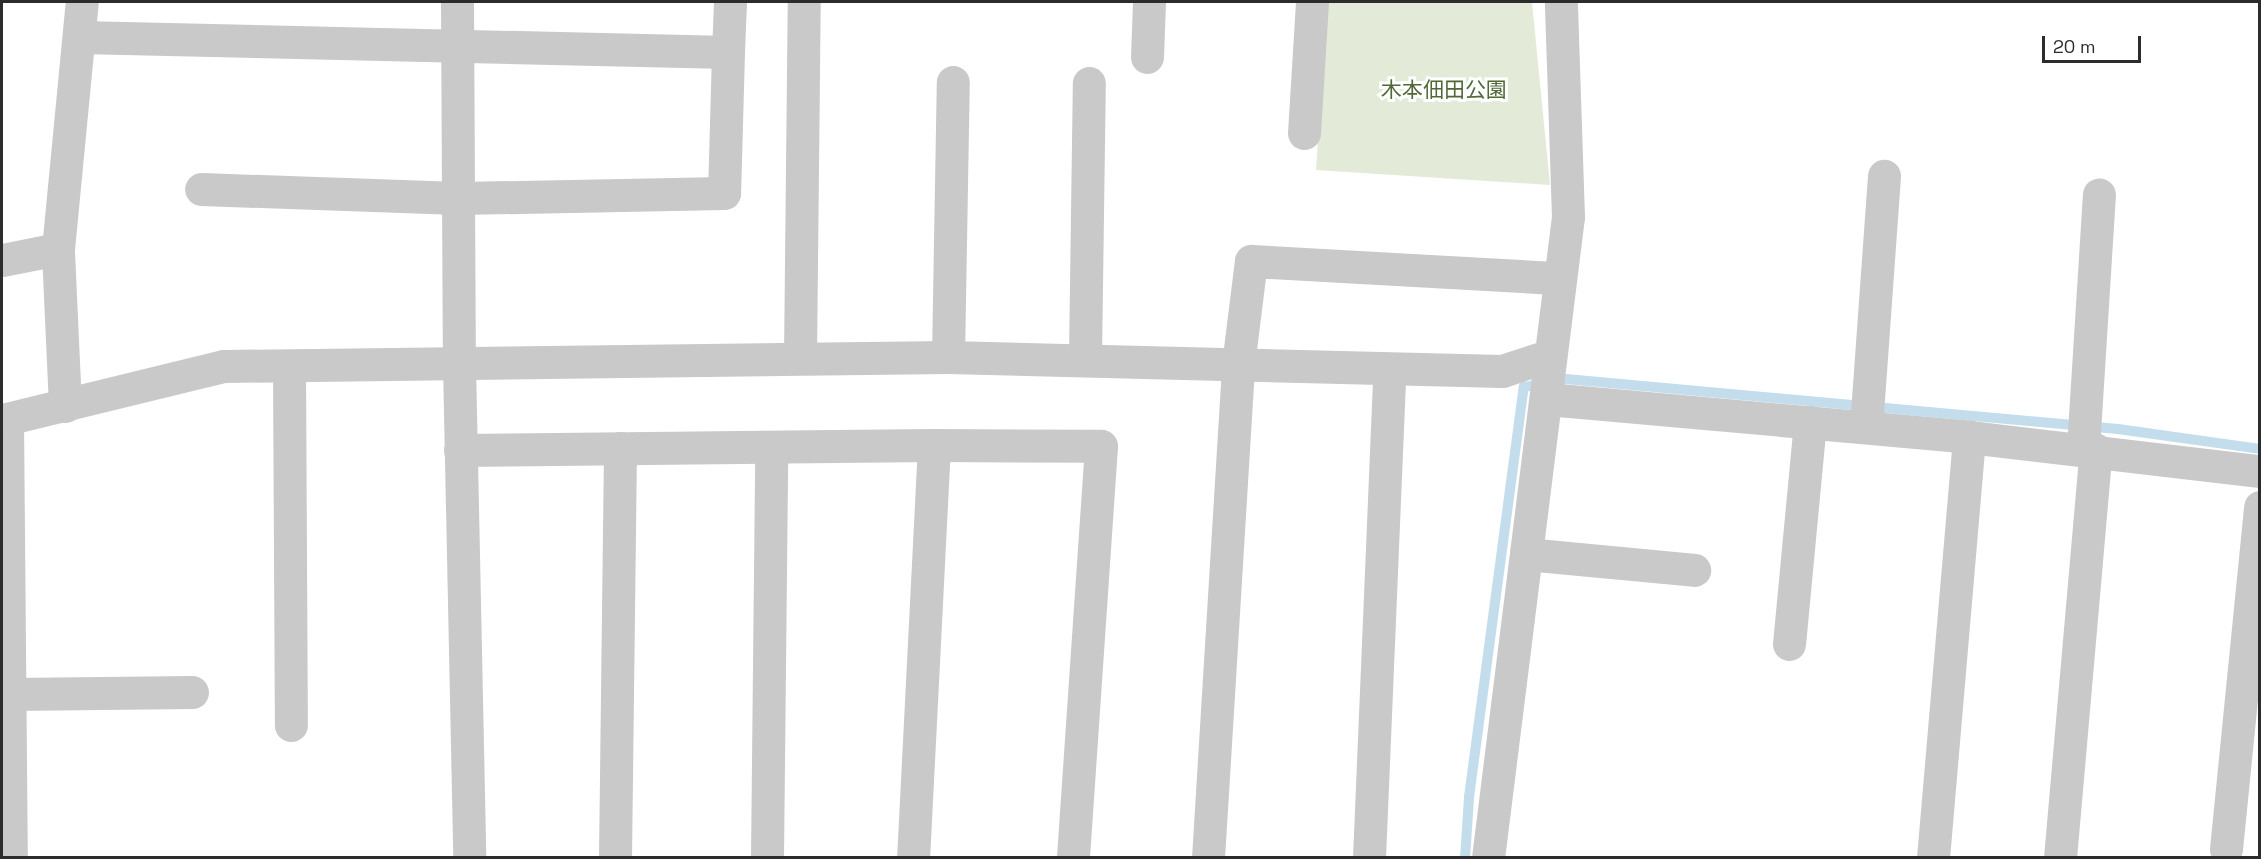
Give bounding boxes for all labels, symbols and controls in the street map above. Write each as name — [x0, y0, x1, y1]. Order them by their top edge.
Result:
scale bar — [2045, 24, 2144, 62]
text: 20 m — [2053, 35, 2096, 58]
park label: 木本佃田公園 — [1381, 77, 1507, 103]

